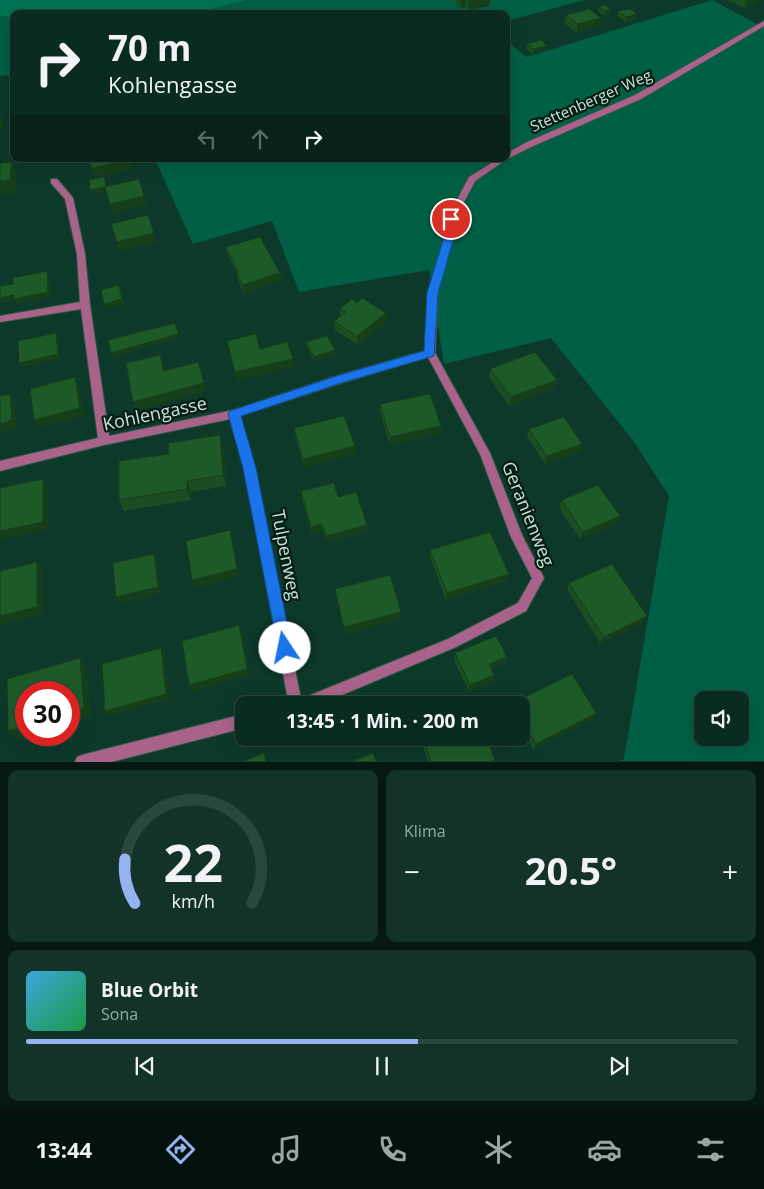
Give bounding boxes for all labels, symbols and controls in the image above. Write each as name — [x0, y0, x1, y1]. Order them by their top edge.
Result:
text: 70 m — [108, 24, 191, 71]
icon: right — [25, 30, 90, 95]
street label: Stettenberger Weg — [527, 64, 655, 136]
text: Kohlengasse — [108, 69, 237, 99]
icon: left — [193, 125, 221, 153]
icon: ahead — [246, 125, 274, 153]
icon: right — [299, 125, 327, 153]
pin — [430, 198, 472, 240]
icon: arrive — [437, 205, 465, 233]
street label: Kohlengasse — [101, 390, 209, 436]
street label: Geranienweg — [497, 458, 561, 570]
street label: Tulpenweg — [266, 508, 308, 602]
position arrow — [258, 621, 310, 673]
speed limit sign: 30 — [15, 681, 80, 746]
map controls — [694, 691, 749, 746]
button: sound — [694, 691, 749, 746]
text: 13:45 · 1 Min. · 200 m — [286, 708, 479, 734]
text: Klima — [404, 820, 446, 842]
text: 22 — [163, 826, 223, 897]
text: 20.5° — [525, 844, 617, 896]
text: − — [404, 852, 420, 890]
text: + — [722, 852, 738, 890]
text: km/h — [171, 889, 215, 913]
text: Blue Orbit — [101, 977, 198, 1003]
text: Sona — [101, 1003, 138, 1025]
icon: previous — [131, 1052, 159, 1080]
icon: pause — [368, 1052, 396, 1080]
icon: next — [605, 1052, 633, 1080]
icon: directions — [163, 1132, 198, 1167]
icon: music — [269, 1132, 304, 1167]
icon: phone — [375, 1132, 410, 1167]
icon: climate — [481, 1132, 516, 1167]
icon: car — [587, 1132, 622, 1167]
icon: filters — [693, 1132, 728, 1167]
text: 13:44 — [36, 1134, 92, 1164]

